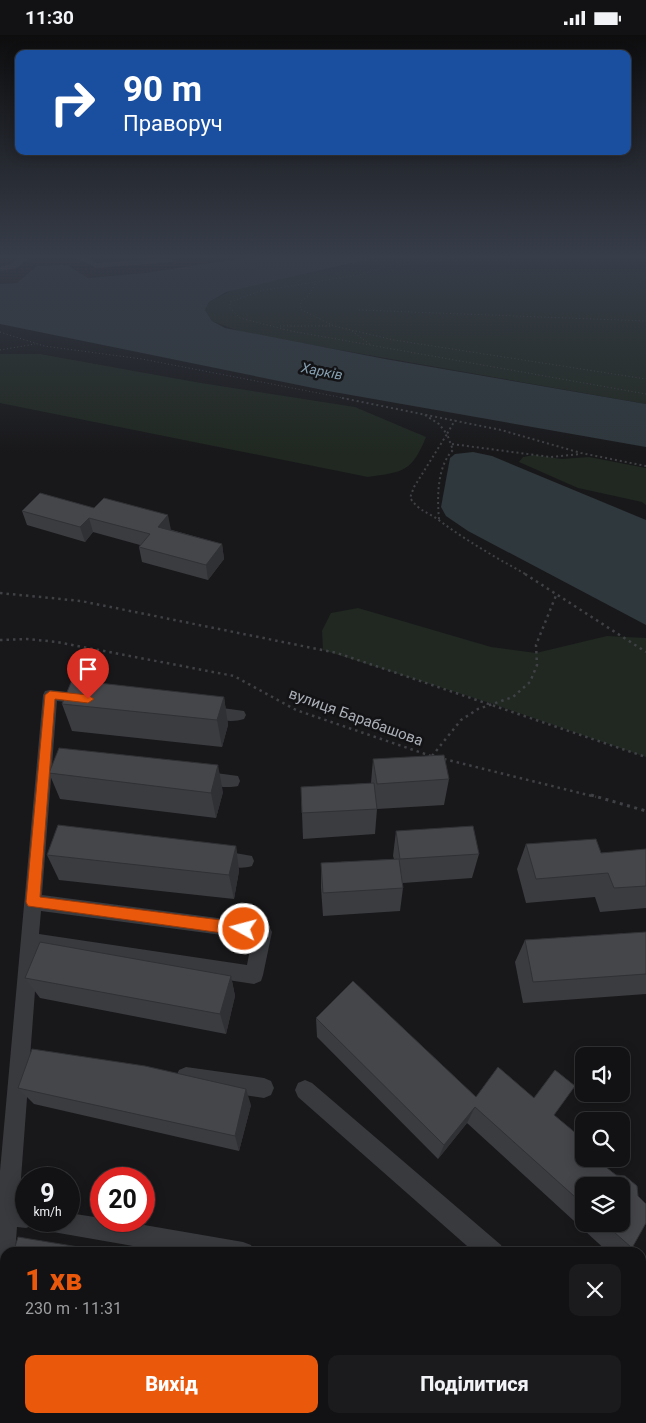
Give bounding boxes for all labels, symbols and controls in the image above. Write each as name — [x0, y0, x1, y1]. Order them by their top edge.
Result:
text: 11:30 — [25, 6, 74, 29]
text: 90 m — [123, 69, 202, 110]
icon: right — [40, 70, 105, 135]
text: Праворуч — [123, 111, 223, 136]
water label: Харків — [299, 359, 344, 383]
pin — [67, 648, 109, 699]
icon: arrive — [74, 655, 102, 683]
street label: вулиця Барабашова — [286, 684, 426, 750]
position arrow — [217, 902, 269, 954]
map controls — [575, 1047, 630, 1232]
button: sound — [575, 1047, 630, 1102]
button: search — [575, 1112, 630, 1167]
speed limit sign: 20 — [90, 1167, 155, 1232]
button: layers — [575, 1177, 630, 1232]
text: 9 — [40, 1179, 55, 1208]
text: km/h — [33, 1205, 62, 1219]
text: 1 хв — [25, 1262, 82, 1297]
button: close — [569, 1264, 621, 1316]
text: 230 m · 11:31 — [25, 1299, 122, 1318]
button: Вихід — [25, 1355, 318, 1413]
button: Поділитися — [328, 1355, 621, 1413]

